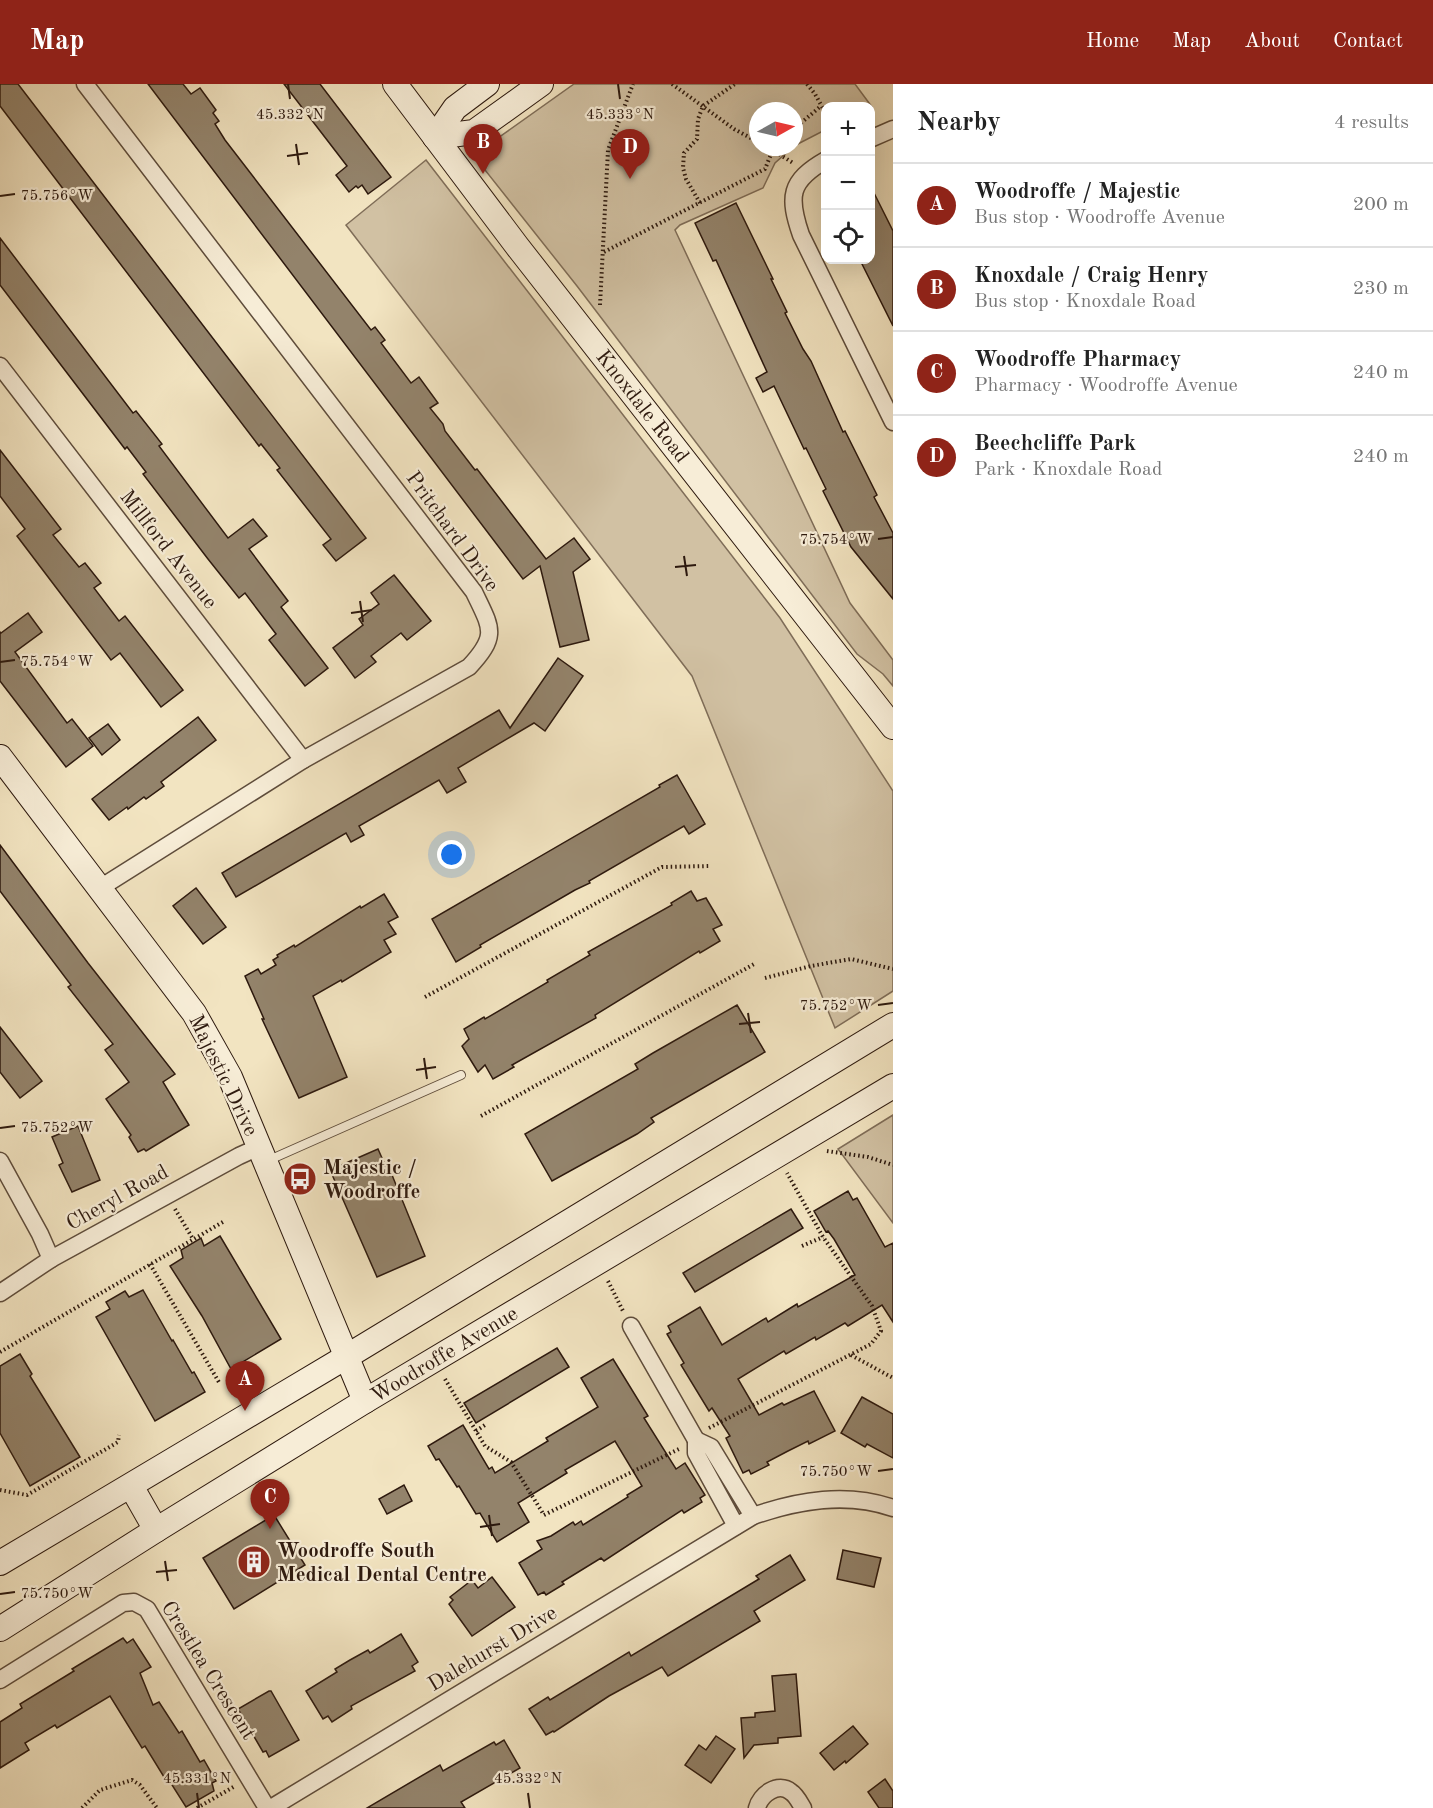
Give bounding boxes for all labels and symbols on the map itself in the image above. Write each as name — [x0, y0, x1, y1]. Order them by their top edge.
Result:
north arrow — [749, 102, 803, 156]
text: 45.332°N — [256, 108, 324, 123]
text: 45.333°N — [586, 108, 654, 123]
pin: B — [464, 124, 502, 174]
pin: D — [610, 130, 650, 179]
text: 75.756°W — [21, 189, 93, 204]
street label: Knoxdale Road — [591, 347, 692, 467]
street label: Pritchard Drive — [401, 468, 502, 596]
street label: Millford Avenue — [115, 487, 220, 613]
text: 75.754°W — [800, 533, 872, 548]
text: 75.754°W — [21, 655, 93, 670]
your location — [437, 840, 466, 869]
text: 75.752°W — [800, 999, 872, 1014]
street label: Majestic Drive — [184, 1012, 261, 1140]
text: 75.752°W — [21, 1121, 93, 1136]
place label: Majestic / Woodroffe — [323, 1158, 420, 1203]
bus stop icon: Majestic / Woodroffe — [282, 1161, 318, 1197]
street label: Cheryl Road — [63, 1162, 172, 1235]
street label: Woodroffe Avenue — [368, 1303, 522, 1407]
pin: A — [226, 1362, 264, 1411]
text: 75.750°W — [800, 1465, 872, 1480]
pin: C — [250, 1480, 290, 1529]
place label: Woodroffe South Medical Dental Centre — [277, 1541, 487, 1586]
building icon: Woodroffe South Medical Dental Centre — [236, 1544, 272, 1580]
text: 75.750°W — [21, 1587, 93, 1602]
street label: Crestlea Crescent — [157, 1598, 259, 1744]
street label: Dalehurst Drive — [425, 1603, 561, 1696]
text: 45.331°N — [163, 1772, 231, 1787]
text: 45.332°N — [494, 1772, 562, 1787]

